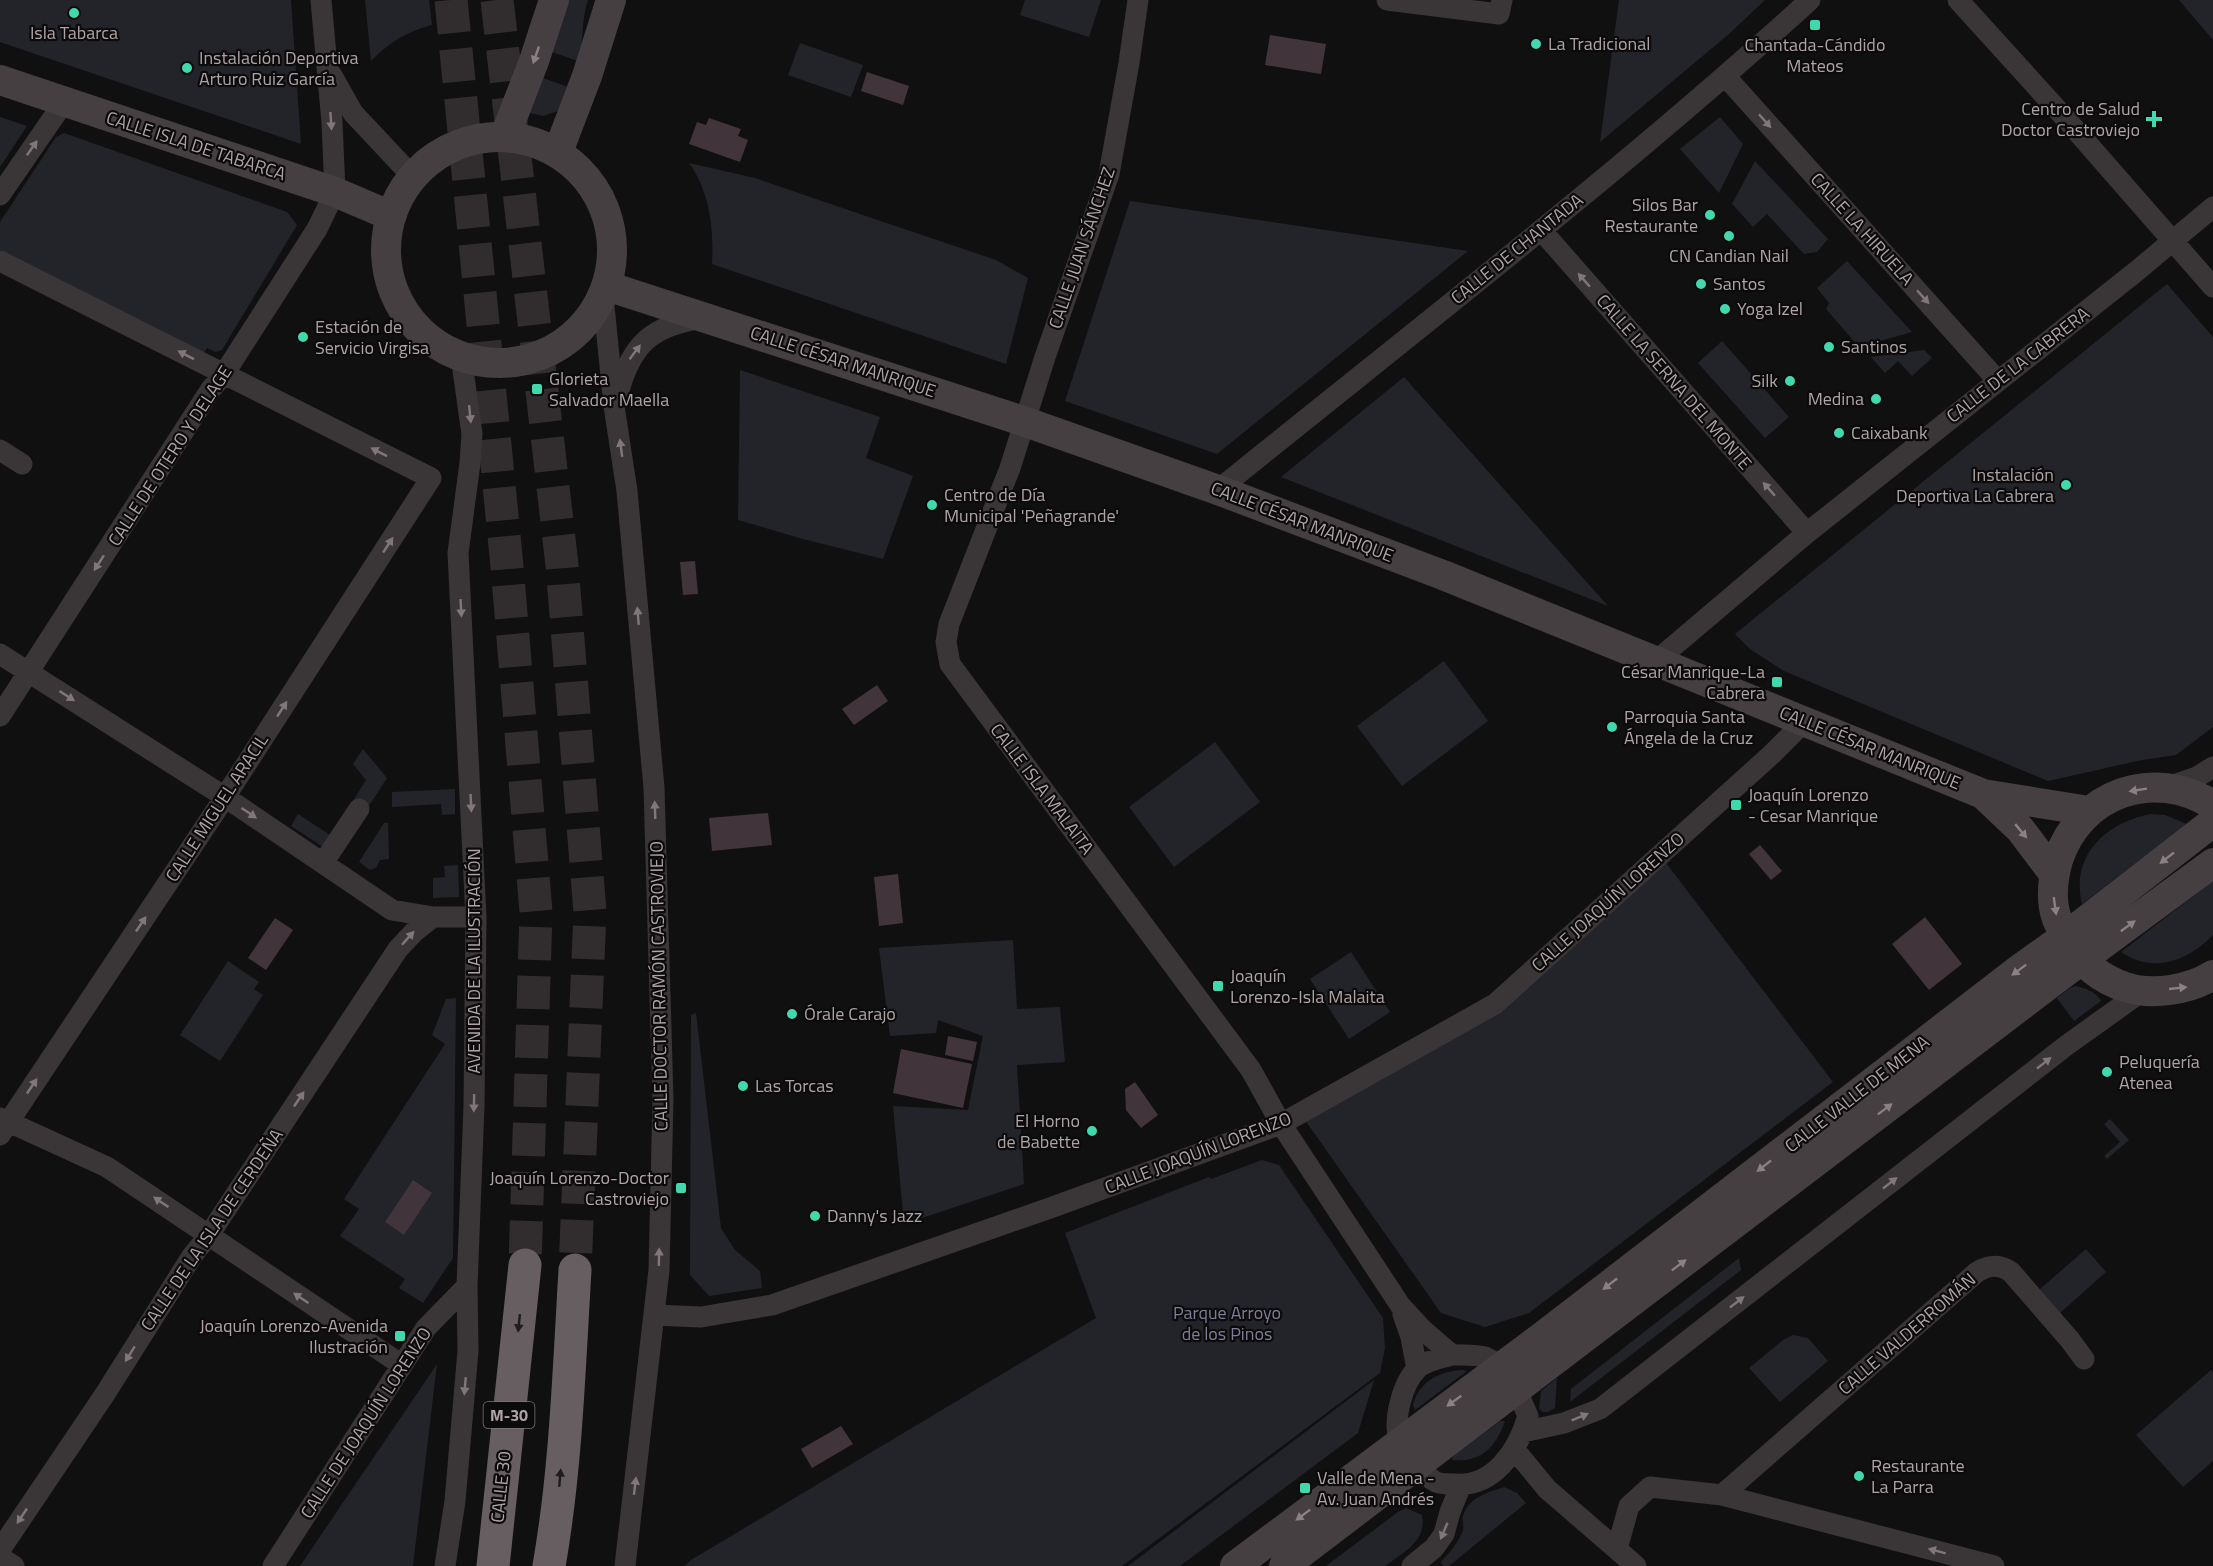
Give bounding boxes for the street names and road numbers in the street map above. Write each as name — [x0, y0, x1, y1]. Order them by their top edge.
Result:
street label: CALLE ISLA DE TABARCA — [103, 104, 290, 187]
street label: CALLE JUAN SÁNCHEZ — [1041, 163, 1122, 332]
street label: CALLE LA HIRUELA — [1804, 166, 1921, 291]
street label: CALLE DE CHANTADA — [1445, 187, 1589, 311]
street label: CALLE LA SERNA DEL MONTE — [1590, 288, 1759, 476]
street label: CALLE DE LA CABRERA — [1940, 300, 2095, 429]
street label: CALLE CÉSAR MANRIQUE — [747, 319, 939, 404]
street label: CALLE DE OTERO Y DELAGE — [101, 360, 238, 551]
street label: CALLE CÉSAR MANRIQUE — [1207, 474, 1397, 569]
street label: CALLE CÉSAR MANRIQUE — [1775, 699, 1965, 796]
street label: CALLE ISLA MALAITA — [984, 717, 1101, 860]
street label: CALLE MIGUEL ARACIL — [159, 728, 275, 887]
street label: CALLE JOAQUÍN LORENZO — [1525, 825, 1690, 978]
street label: CALLE DOCTOR RAMÓN CASTROVIEJO — [642, 841, 675, 1131]
street label: AVENIDA DE LA ILUSTRACIÓN — [460, 848, 487, 1074]
street label: CALLE VALLE DE MENA — [1779, 1028, 1935, 1159]
street label: CALLE JOAQUÍN LORENZO — [1101, 1104, 1295, 1201]
street label: CALLE DE LA ISLA DE CERDEÑA — [134, 1123, 290, 1336]
street label: CALLE VALDERROMÁN — [1832, 1266, 1981, 1401]
street label: CALLE DE JOAQUÍN LORENZO — [293, 1322, 438, 1524]
road number: M-30 — [484, 1402, 534, 1428]
street label: CALLE 30 — [483, 1450, 518, 1524]

